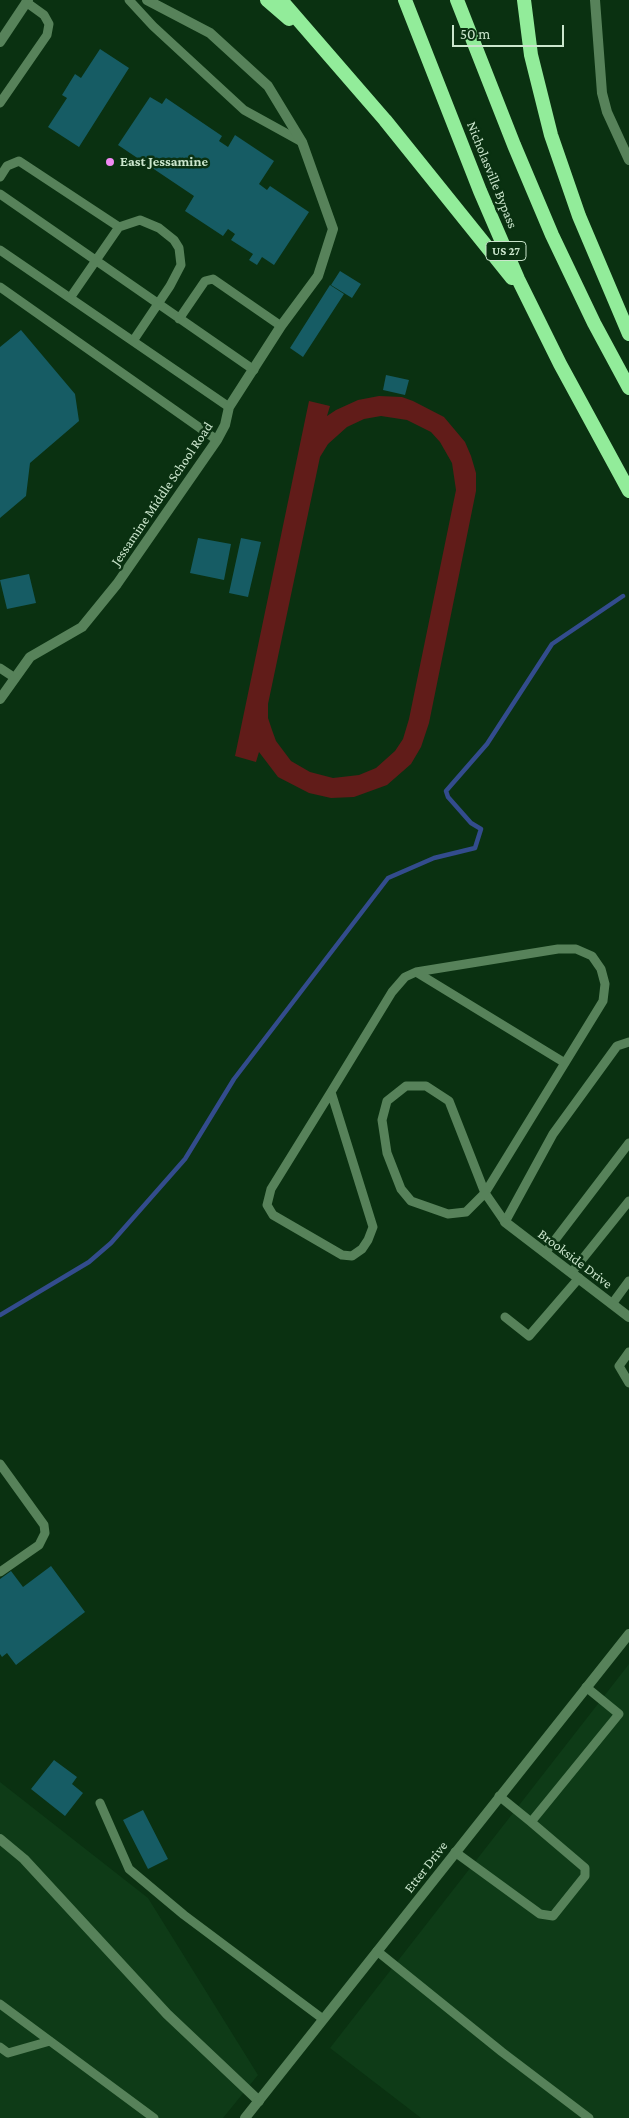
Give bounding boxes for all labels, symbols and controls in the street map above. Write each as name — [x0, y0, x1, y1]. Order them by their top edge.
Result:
scale bar — [454, 15, 566, 47]
text: 50 m — [460, 26, 490, 42]
street label: Nicholasville Bypass — [463, 119, 521, 231]
place label: East Jessamine — [120, 154, 208, 170]
marker: East Jessamine — [104, 156, 116, 168]
road number: US 27 — [486, 242, 526, 260]
street label: Jessamine Middle School Road — [108, 419, 216, 569]
street label: Brookside Drive — [535, 1226, 615, 1292]
street label: Etter Drive — [401, 1838, 451, 1896]

